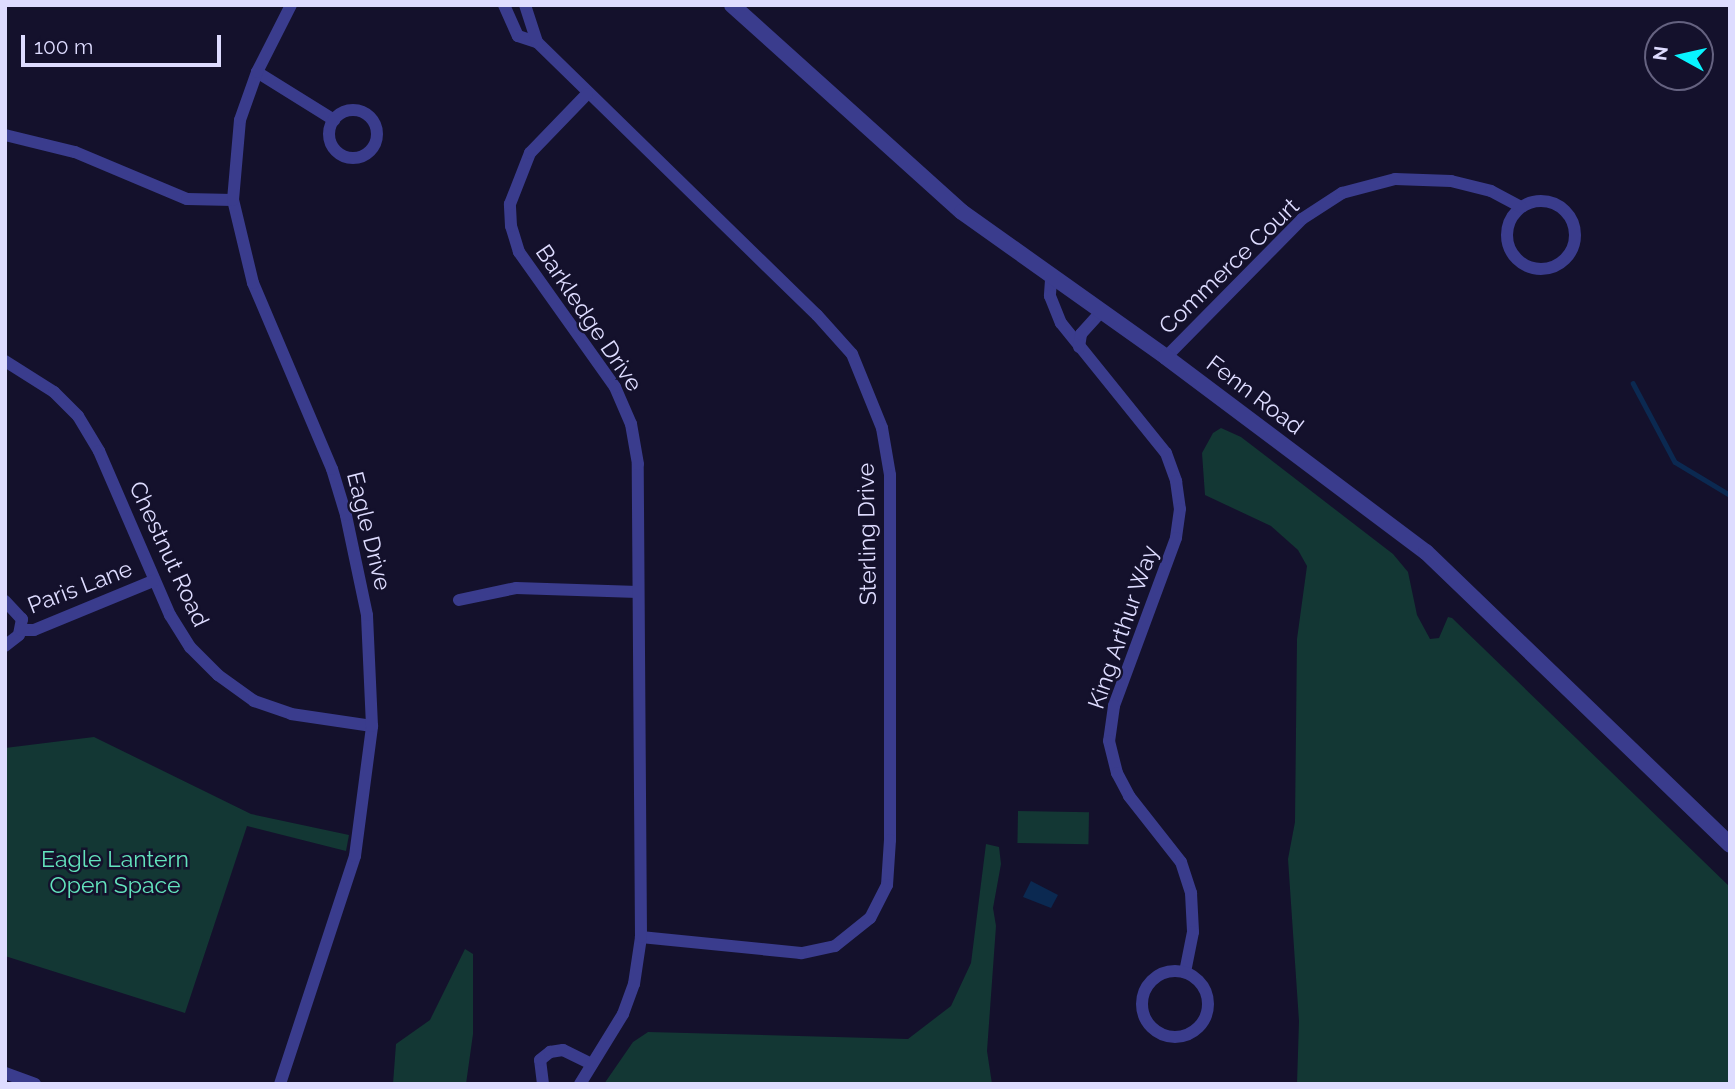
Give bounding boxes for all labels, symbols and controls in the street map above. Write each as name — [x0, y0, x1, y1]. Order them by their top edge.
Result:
scale bar — [24, 21, 224, 65]
north arrow — [1644, 21, 1714, 91]
text: 100 m — [34, 34, 93, 59]
text: N — [1648, 45, 1672, 62]
street label: Commerce Court — [1153, 192, 1305, 340]
street label: Barkledge Drive — [530, 240, 648, 396]
street label: Fenn Road — [1201, 350, 1309, 440]
street label: Sterling Drive — [852, 463, 882, 605]
street label: Eagle Drive — [341, 469, 397, 593]
street label: Chestnut Road — [123, 477, 215, 631]
street label: King Arthur Way — [1082, 541, 1164, 713]
street label: Paris Lane — [24, 554, 136, 620]
park label: Eagle Lantern Open Space — [41, 845, 189, 899]

